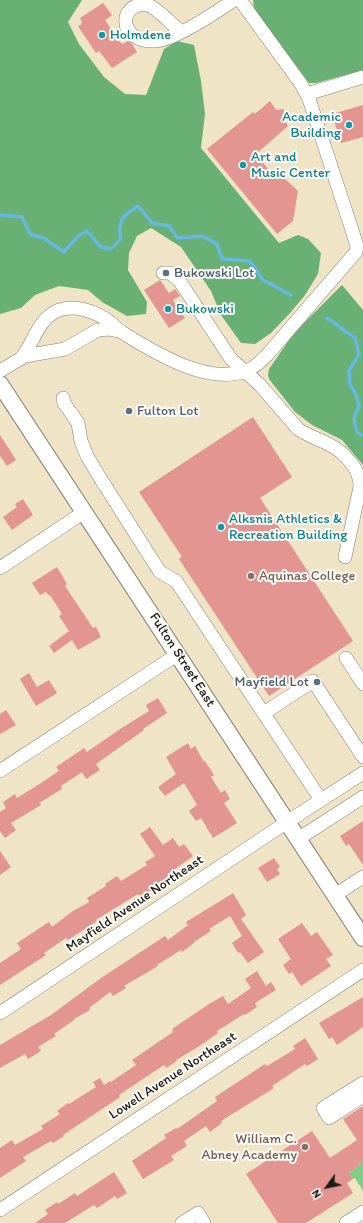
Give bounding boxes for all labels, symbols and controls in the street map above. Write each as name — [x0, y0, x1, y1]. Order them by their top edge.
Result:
place label: Holmdene — [110, 27, 171, 43]
marker: Holmdene — [97, 30, 107, 40]
place label: Academic Building — [282, 109, 341, 142]
marker: Academic Building — [344, 120, 354, 130]
place label: Art and Music Center — [251, 149, 330, 182]
marker: Art and Music Center — [238, 160, 248, 170]
place label: Bukowski Lot — [174, 265, 254, 281]
marker: Bukowski Lot — [161, 268, 171, 278]
place label: Bukowski — [176, 301, 234, 317]
marker: Bukowski — [163, 304, 173, 314]
place label: Fulton Lot — [137, 403, 199, 419]
marker: Fulton Lot — [124, 406, 134, 416]
place label: Alksnis Athletics & Recreation Building — [229, 511, 347, 544]
marker: Alksnis Athletics & Recreation Building — [216, 522, 226, 532]
place label: Aquinas College — [259, 568, 355, 584]
marker: Aquinas College — [246, 571, 256, 581]
street label: Fulton Street East — [145, 610, 219, 710]
place label: Mayfield Lot — [235, 674, 309, 690]
marker: Mayfield Lot — [312, 677, 322, 687]
street label: Mayfield Avenue Northeast — [63, 852, 207, 956]
street label: Lowell Avenue Northeast — [106, 1028, 240, 1124]
place label: William C. Abney Academy — [202, 1131, 297, 1164]
marker: William C. Abney Academy — [300, 1142, 310, 1152]
north arrow — [307, 1167, 347, 1207]
text: N — [309, 1187, 324, 1200]

